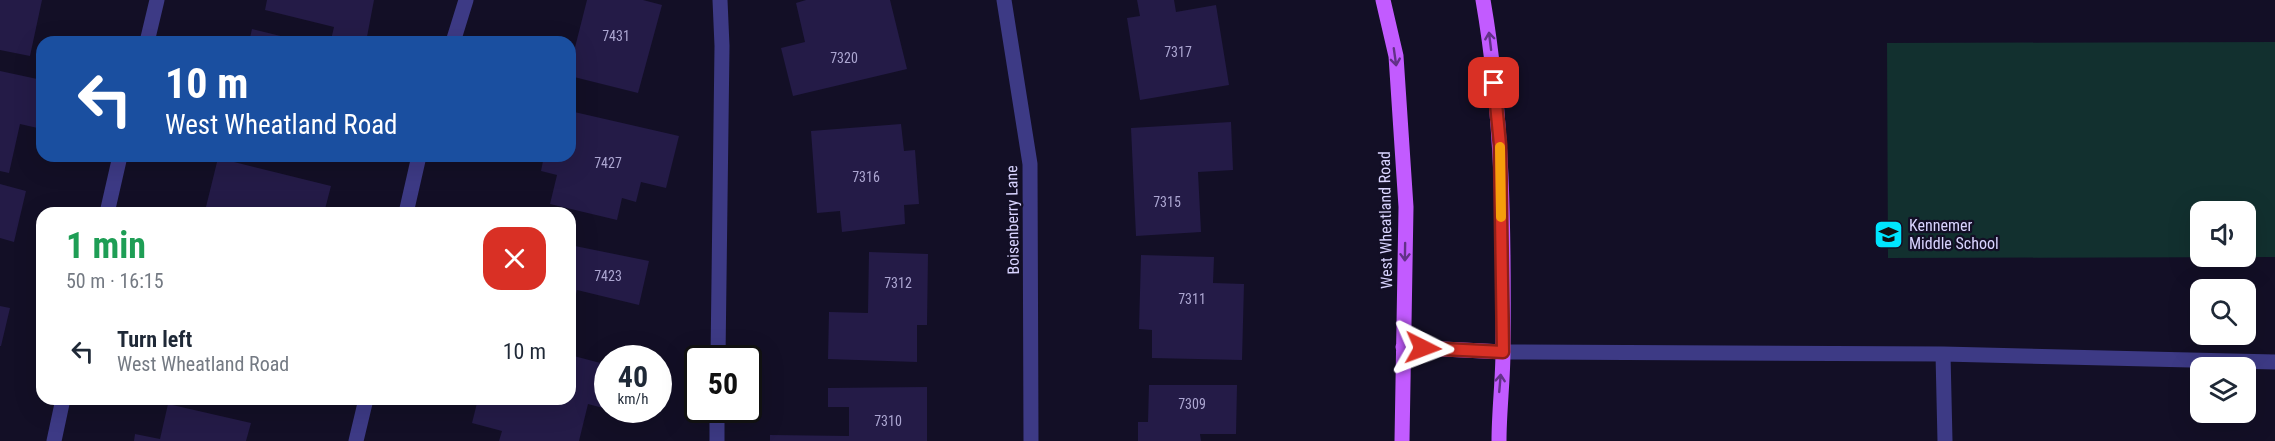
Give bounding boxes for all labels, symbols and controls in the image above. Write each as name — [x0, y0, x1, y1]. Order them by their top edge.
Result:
house number: 7431 — [602, 28, 630, 44]
one-way arrow — [1484, 32, 1495, 52]
house number: 7317 — [1164, 44, 1192, 60]
one-way arrow — [1390, 47, 1401, 67]
house number: 7320 — [830, 50, 858, 66]
pin — [1468, 57, 1519, 108]
text: 10 m — [165, 59, 248, 108]
icon: left — [66, 60, 144, 138]
icon: arrive — [1477, 66, 1510, 99]
text: West Wheatland Road — [165, 109, 398, 141]
street label: West Wheatland Road — [1375, 151, 1396, 289]
house number: 7427 — [594, 155, 622, 171]
street label: Boisenberry Lane — [1002, 165, 1023, 275]
house number: 7316 — [852, 169, 880, 185]
house number: 7315 — [1153, 194, 1181, 210]
map controls — [2190, 201, 2256, 423]
button: sound — [2190, 201, 2256, 267]
place label: Kennemer Middle School — [1909, 216, 1999, 253]
school or university icon: Kennemer Middle School — [1872, 218, 1904, 250]
text: 1 min — [66, 225, 146, 267]
button: close — [483, 227, 546, 290]
one-way arrow — [1400, 241, 1411, 261]
house number: 7423 — [594, 268, 622, 284]
text: 50 m · 16:15 — [66, 269, 164, 293]
house number: 7312 — [884, 275, 912, 291]
button: search — [2190, 279, 2256, 345]
house number: 7311 — [1178, 291, 1206, 307]
position arrow — [1391, 316, 1455, 380]
text: Turn left — [117, 327, 192, 352]
icon: left — [66, 335, 99, 368]
text: 10 m — [503, 339, 546, 364]
speed limit sign: 50 — [684, 345, 762, 423]
text: West Wheatland Road — [117, 352, 289, 376]
button: layers — [2190, 357, 2256, 423]
text: 40 — [618, 359, 648, 394]
one-way arrow — [1495, 373, 1506, 393]
text: km/h — [618, 390, 648, 408]
house number: 7309 — [1178, 396, 1206, 412]
house number: 7310 — [874, 413, 902, 429]

